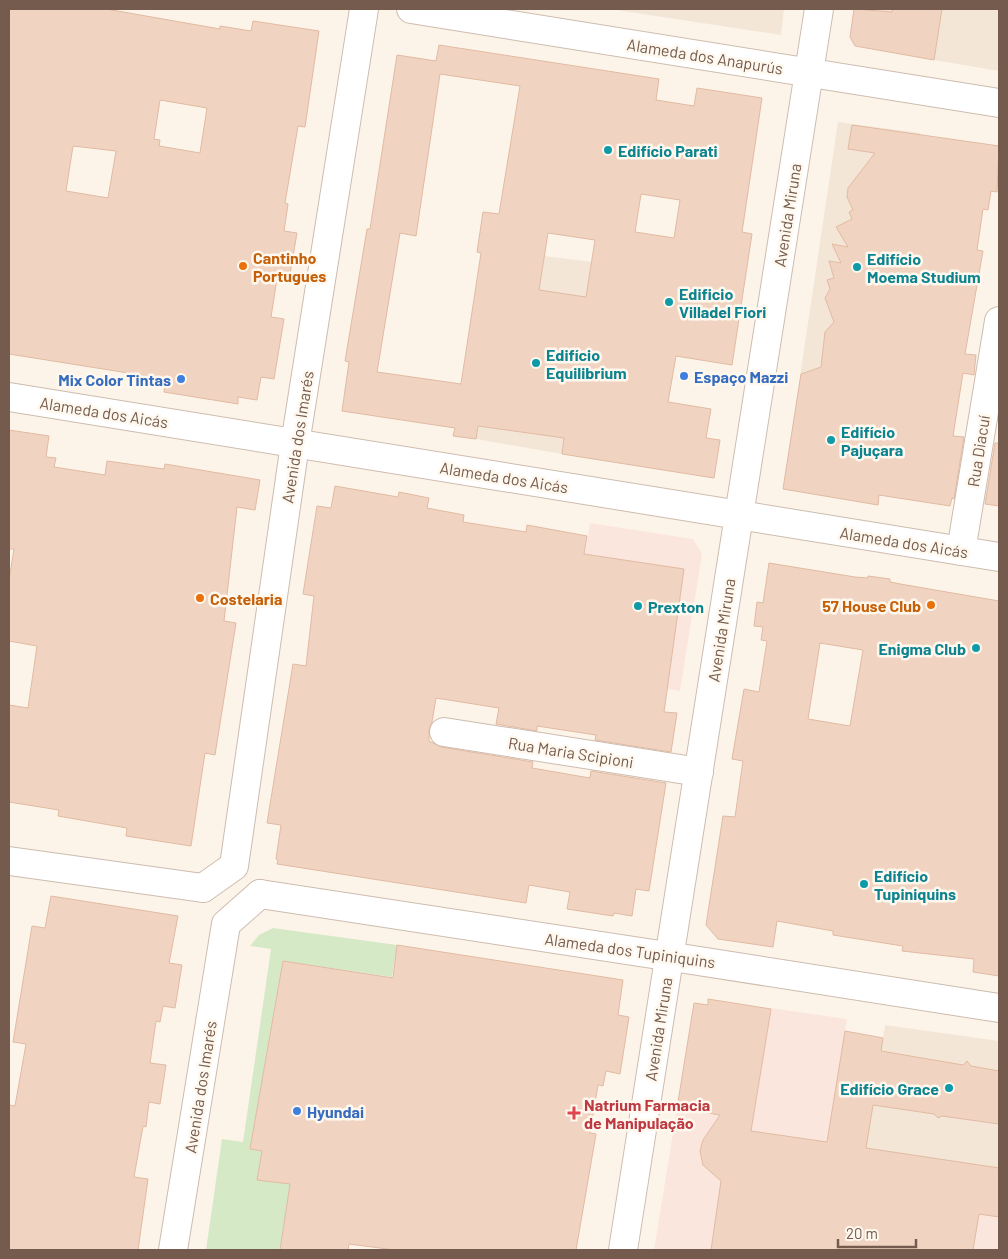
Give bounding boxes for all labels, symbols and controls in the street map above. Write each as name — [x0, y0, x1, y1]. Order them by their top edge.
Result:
street label: Alameda dos Anapurús — [626, 34, 784, 78]
place label: Edifício Parati — [618, 141, 718, 160]
marker: Edifício Parati — [602, 144, 614, 156]
street label: Avenida Miruna — [769, 162, 805, 268]
place label: Cantinho Portugues — [253, 248, 326, 285]
place label: Edifício Moema Studium — [867, 249, 981, 286]
marker: Cantinho Portugues — [237, 260, 249, 272]
marker: Edifício Moema Studium — [851, 261, 863, 273]
place label: Edificio Villadel Fiori — [679, 284, 766, 321]
marker: Edificio Villadel Fiori — [663, 296, 675, 308]
place label: Edifício Equilibrium — [546, 345, 627, 382]
marker: Edifício Equilibrium — [530, 357, 542, 369]
place label: Espaço Mazzi — [694, 367, 788, 386]
place label: Mix Color Tintas — [58, 370, 171, 389]
street label: Avenida dos Imarés — [277, 370, 317, 504]
marker: Espaço Mazzi — [678, 370, 690, 382]
marker: Mix Color Tintas — [175, 373, 187, 385]
street label: Alameda dos Aicás — [38, 392, 170, 432]
street label: Rua Diacuí — [963, 413, 993, 488]
place label: Edifício Pajuçara — [841, 422, 903, 459]
marker: Edifício Pajuçara — [825, 434, 837, 446]
street label: Alameda dos Aicás — [438, 457, 570, 497]
street label: Alameda dos Aicás — [838, 522, 970, 562]
street label: Avenida Miruna — [703, 577, 739, 683]
place label: Costelaria — [210, 589, 282, 608]
marker: Costelaria — [194, 592, 206, 604]
place label: 57 House Club — [822, 596, 921, 615]
place label: Prexton — [648, 597, 704, 616]
marker: 57 House Club — [925, 599, 937, 611]
marker: Prexton — [632, 600, 644, 612]
place label: Enigma Club — [879, 639, 966, 658]
marker: Enigma Club — [970, 642, 982, 654]
street label: Rua Maria Scipioni — [507, 733, 635, 771]
place label: Edifício Tupiniquins — [874, 866, 956, 903]
marker: Edifício Tupiniquins — [858, 878, 870, 890]
street label: Alameda dos Tupiniquins — [543, 929, 717, 971]
street label: Avenida Miruna — [640, 976, 676, 1082]
street label: Avenida dos Imarés — [180, 1020, 220, 1154]
place label: Edifício Grace — [840, 1079, 939, 1098]
marker: Edifício Grace — [943, 1082, 955, 1094]
place label: Natrium Farmacia de Manipulação — [584, 1095, 710, 1132]
place label: Hyundai — [307, 1102, 364, 1121]
marker: Hyundai — [291, 1105, 303, 1117]
marker: Natrium Farmacia de Manipulação — [568, 1107, 580, 1119]
scale bar — [838, 1216, 916, 1248]
text: 20 m — [846, 1224, 878, 1242]

